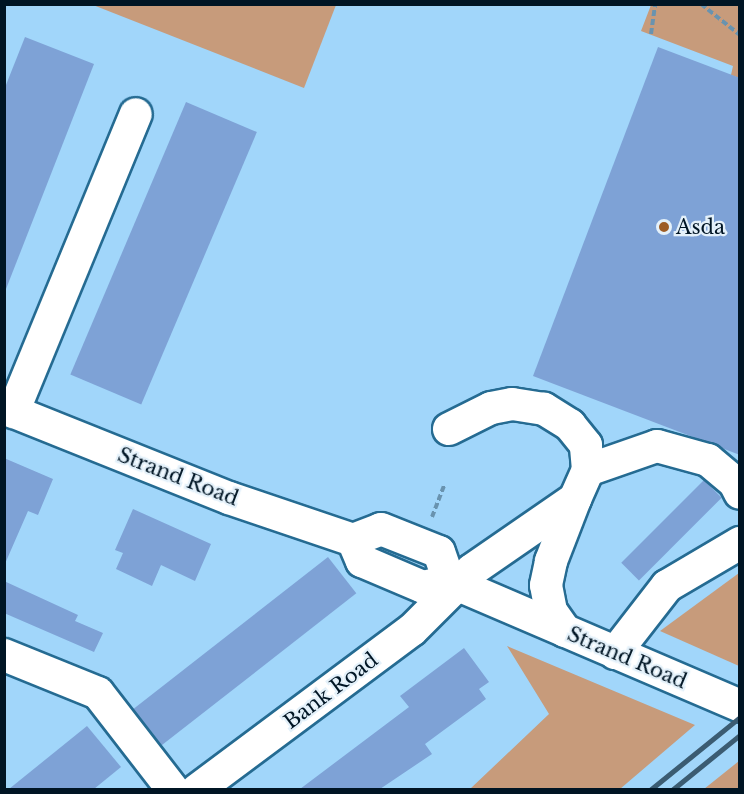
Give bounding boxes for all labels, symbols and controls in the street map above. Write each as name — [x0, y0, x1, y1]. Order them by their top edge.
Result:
place label: Asda — [676, 215, 725, 239]
marker: Asda — [657, 220, 671, 234]
street label: Strand Road — [114, 443, 242, 511]
street label: Strand Road — [564, 622, 690, 694]
street label: Bank Road — [279, 648, 383, 734]

